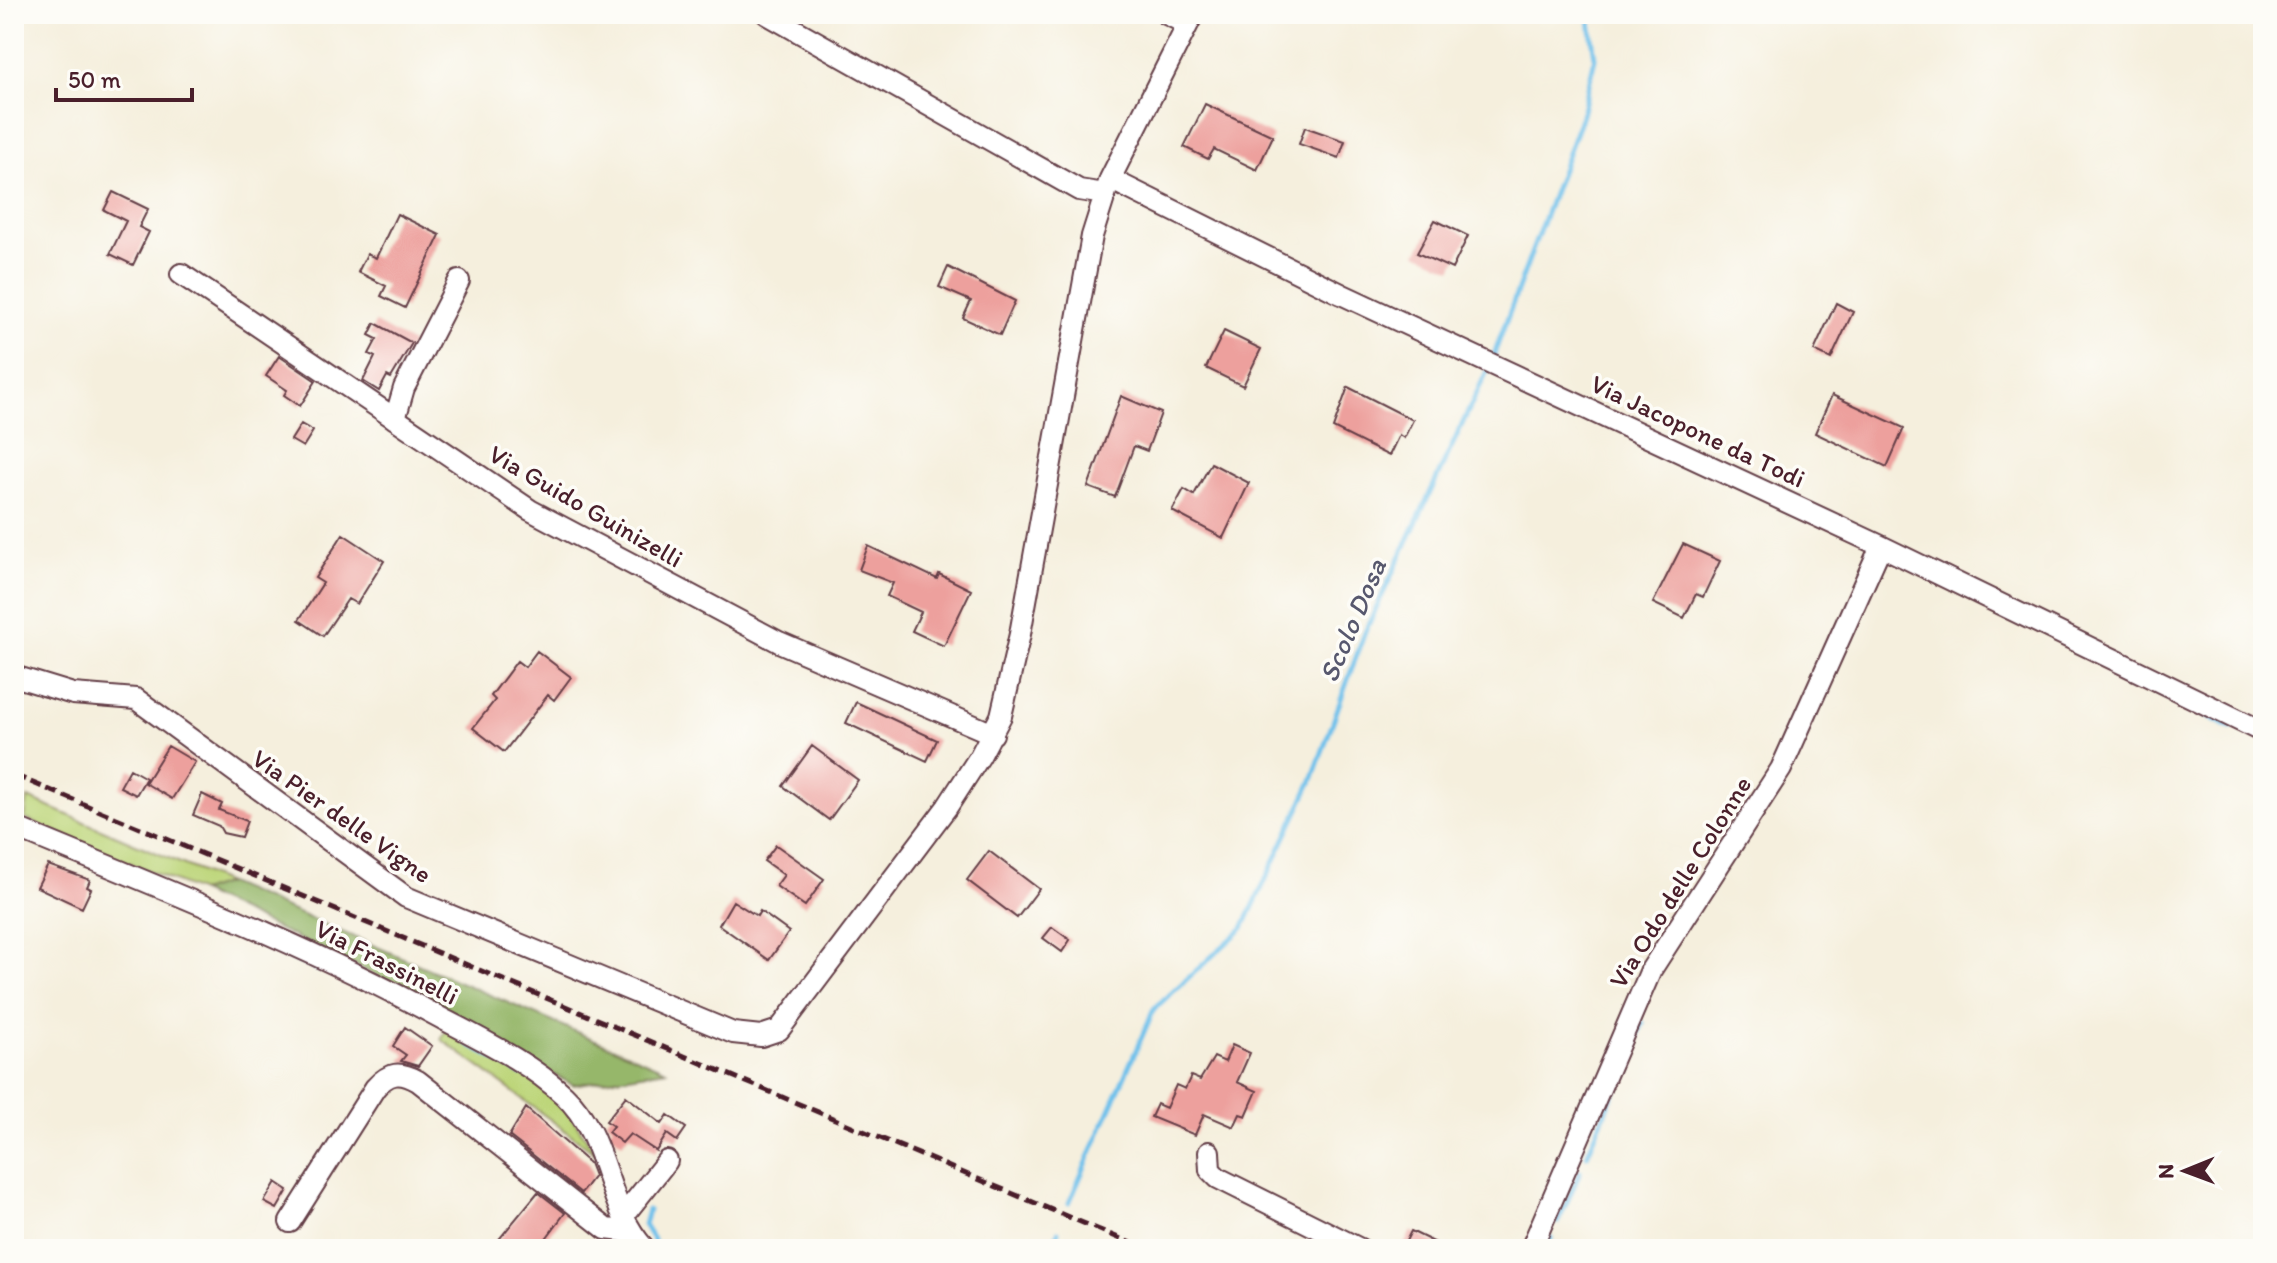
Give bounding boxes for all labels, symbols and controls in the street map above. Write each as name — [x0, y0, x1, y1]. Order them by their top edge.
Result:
scale bar — [56, 52, 192, 102]
text: 50 m — [68, 65, 121, 94]
street label: Via Jacopone da Todi — [1586, 367, 1810, 495]
street label: Via Guido Guinizelli — [483, 437, 689, 575]
water label: Scolo Dosa — [1311, 553, 1393, 687]
street label: Via Pier delle Vigne — [246, 742, 438, 890]
street label: Via Odo delle Colonne — [1602, 770, 1758, 994]
street label: Via Frassinelli — [310, 912, 464, 1012]
north arrow — [2145, 1131, 2225, 1211]
text: N — [2152, 1164, 2179, 1179]

